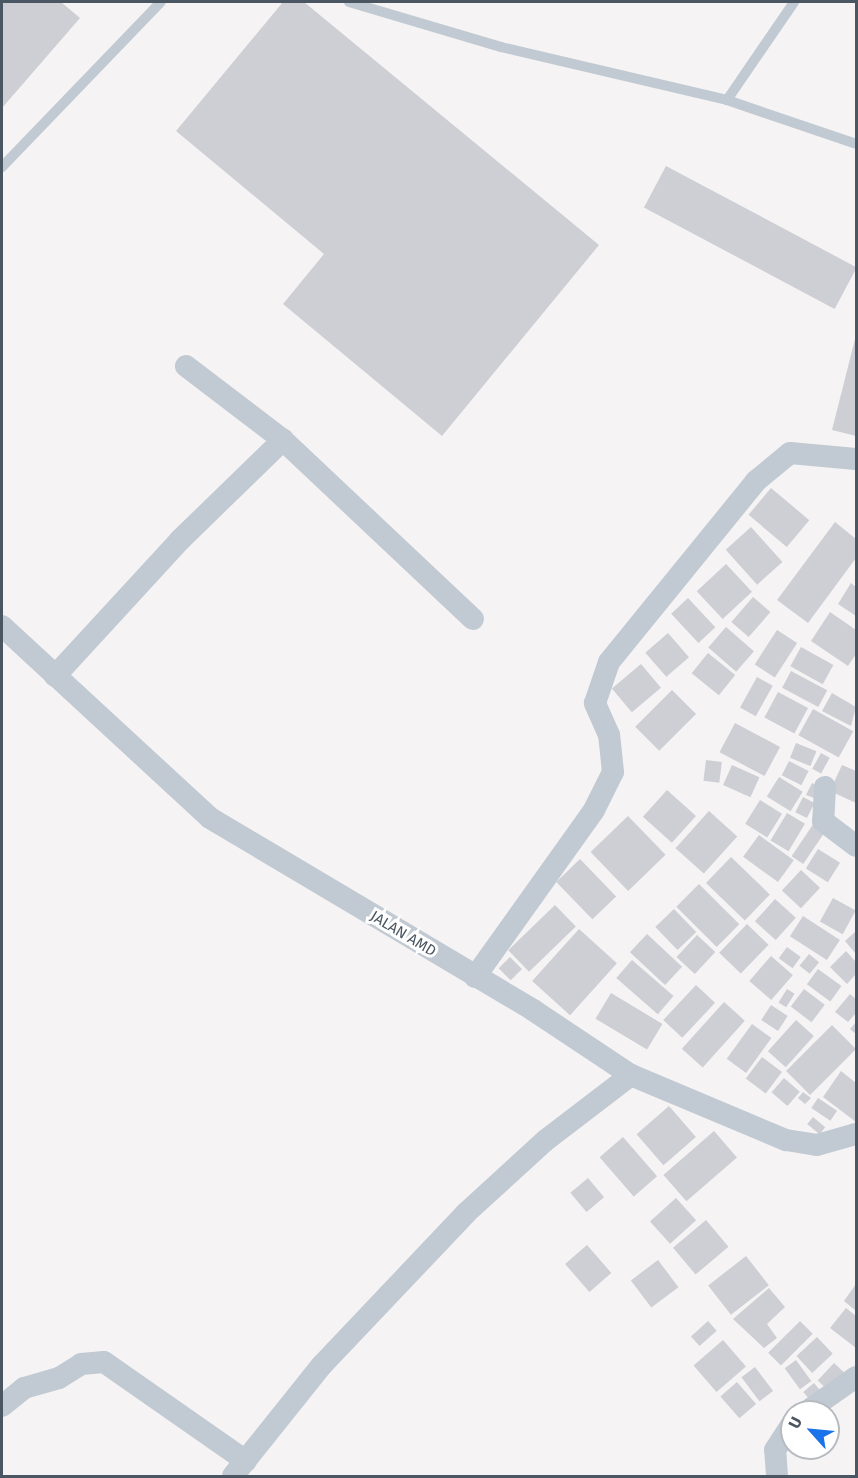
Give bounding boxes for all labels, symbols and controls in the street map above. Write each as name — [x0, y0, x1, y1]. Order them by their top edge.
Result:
street label: JALAN AMD — [367, 907, 439, 961]
north arrow — [780, 1400, 840, 1460]
text: U — [784, 1414, 806, 1431]

